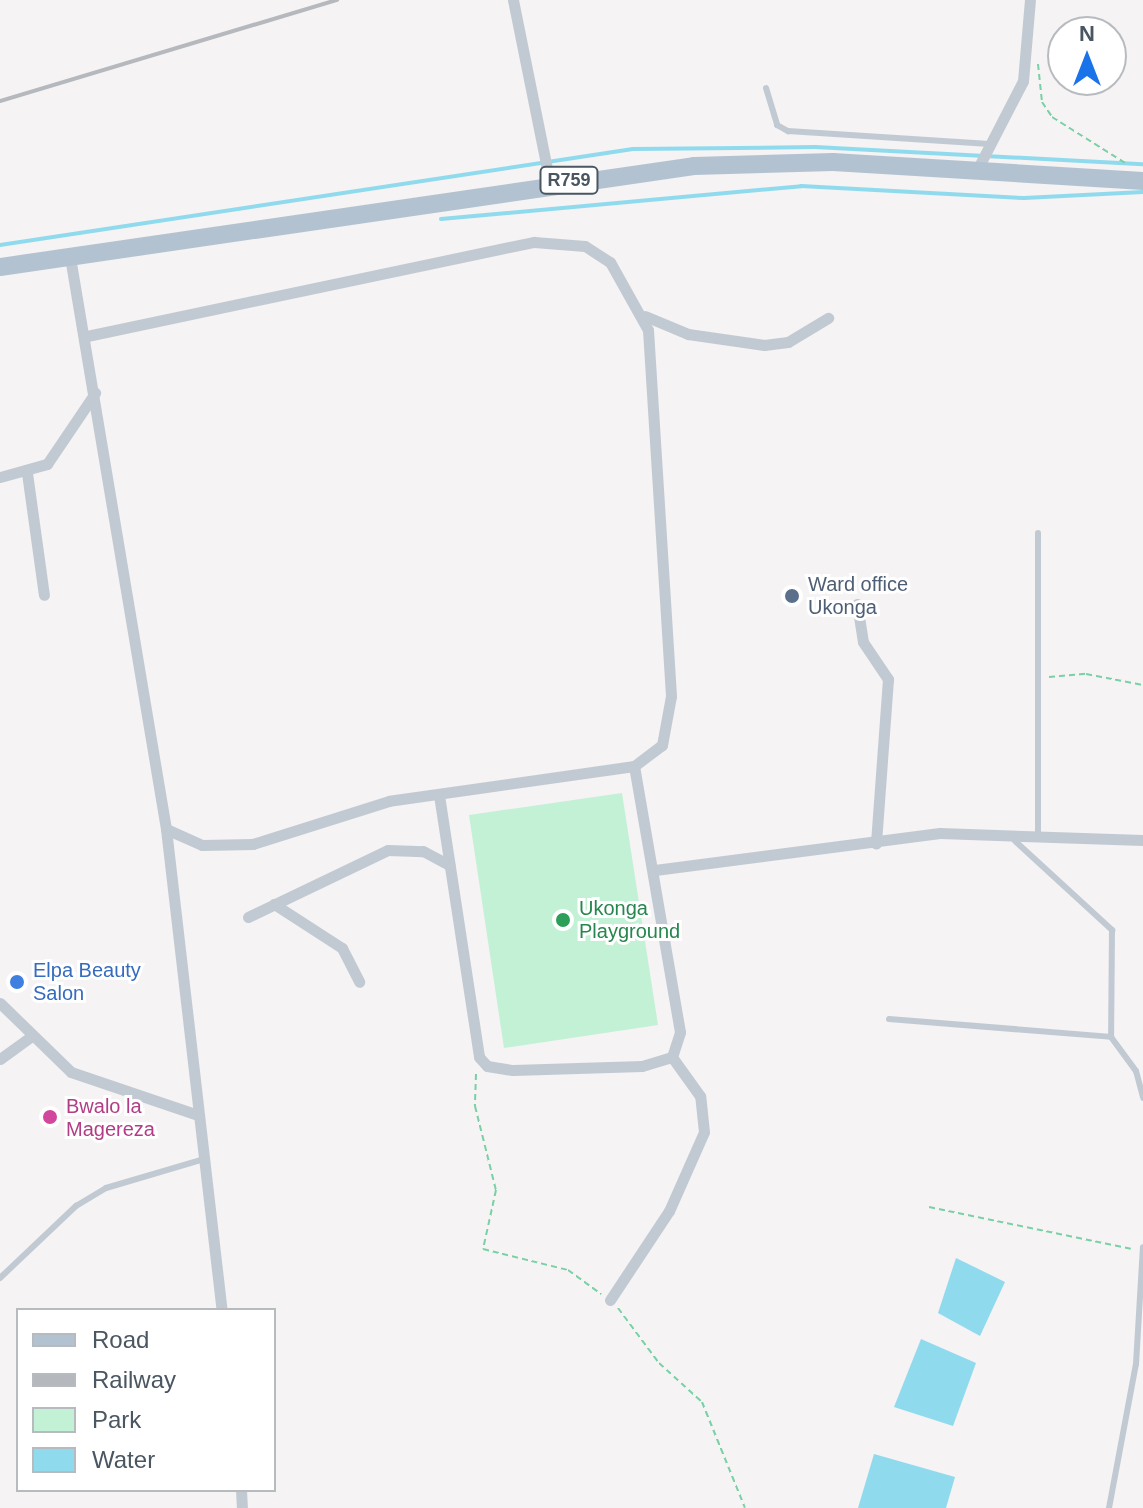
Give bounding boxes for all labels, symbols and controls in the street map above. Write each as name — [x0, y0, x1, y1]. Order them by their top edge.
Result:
north arrow — [1047, 16, 1127, 96]
text: N — [1079, 21, 1095, 46]
road number: R759 — [539, 166, 599, 194]
place label: Ward office Ukonga — [808, 572, 908, 619]
marker: Ward office Ukonga — [783, 587, 801, 605]
place label: Ukonga Playground — [579, 896, 680, 943]
marker: Ukonga Playground — [554, 911, 572, 929]
place label: Elpa Beauty Salon — [33, 958, 141, 1005]
marker: Elpa Beauty Salon — [8, 973, 26, 991]
place label: Bwalo la Magereza — [66, 1094, 155, 1141]
marker: Bwalo la Magereza — [41, 1108, 59, 1126]
legend — [16, 1308, 276, 1492]
text: Road — [92, 1326, 149, 1353]
text: Railway — [92, 1366, 176, 1393]
text: Park — [92, 1406, 141, 1433]
text: Water — [92, 1446, 155, 1473]

